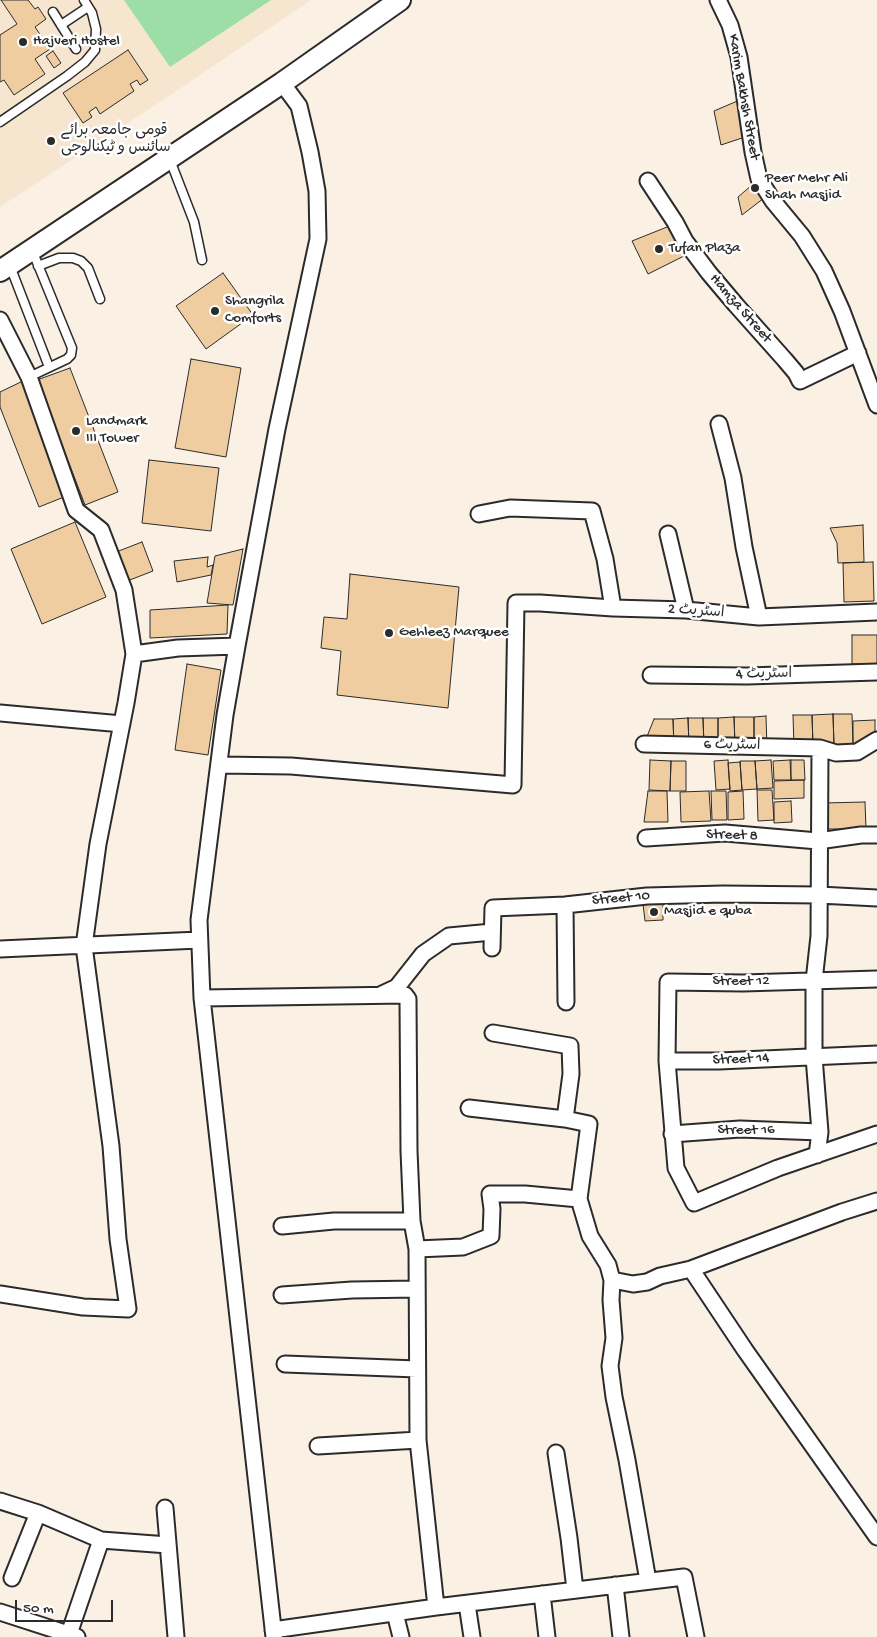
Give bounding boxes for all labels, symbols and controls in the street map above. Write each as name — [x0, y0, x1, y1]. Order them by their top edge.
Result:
place label: Hajveri Hostel — [33, 33, 120, 51]
street label: Karim Bakhsh Street — [723, 33, 763, 161]
marker: Hajveri Hostel — [17, 36, 29, 48]
place label: قومی جامعہ برائے سائنس و ٹیکنالوجی — [61, 123, 171, 158]
marker: قومی جامعہ برائے سائنس و ٹیکنالوجی — [45, 135, 57, 147]
place label: Peer Mehr Ali Shah Masjid — [765, 170, 848, 205]
marker: Peer Mehr Ali Shah Masjid — [749, 182, 761, 194]
place label: Tufan Plaza — [669, 240, 740, 258]
marker: Tufan Plaza — [653, 243, 665, 255]
street label: Hamza Street — [705, 271, 775, 347]
place label: Shangrila Comforts — [225, 293, 284, 328]
marker: Shangrila Comforts — [209, 305, 221, 317]
place label: Landmark III Tower — [86, 413, 147, 448]
marker: Landmark III Tower — [70, 425, 82, 437]
street label: اسٹریٹ 2 — [667, 601, 725, 623]
place label: Gehleez Marquee — [399, 624, 509, 642]
marker: Gehleez Marquee — [383, 627, 395, 639]
street label: اسٹریٹ 4 — [736, 666, 792, 684]
street label: اسٹریٹ 6 — [703, 737, 761, 755]
street label: Street 8 — [706, 826, 758, 846]
street label: Street 10 — [591, 888, 651, 910]
place label: Masjid e quba — [664, 903, 752, 921]
marker: Masjid e quba — [648, 906, 660, 918]
street label: Street 12 — [713, 973, 769, 991]
street label: Street 14 — [712, 1050, 770, 1070]
street label: Street 16 — [717, 1122, 775, 1140]
scale bar — [18, 1590, 115, 1622]
text: 50 m — [23, 1600, 54, 1618]

